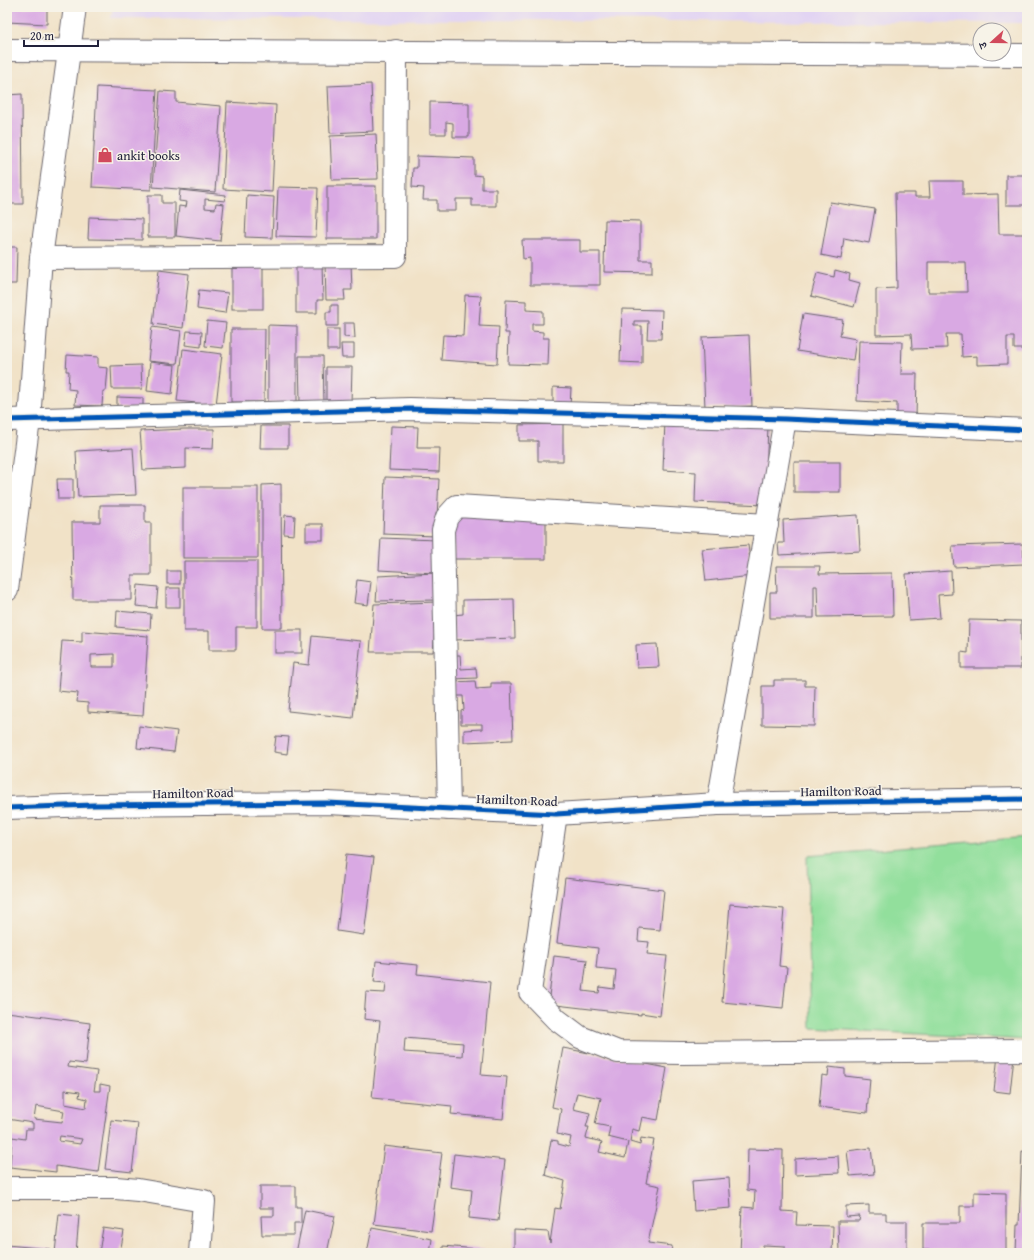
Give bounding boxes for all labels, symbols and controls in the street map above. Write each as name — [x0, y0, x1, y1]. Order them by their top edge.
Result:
scale bar — [24, 22, 98, 48]
north arrow — [972, 22, 1012, 62]
text: 20 m — [30, 27, 54, 44]
text: उ — [974, 39, 991, 52]
shop icon: ankit books — [96, 146, 114, 164]
place label: ankit books — [117, 146, 180, 165]
street label: Hamilton Road — [800, 781, 882, 801]
street label: Hamilton Road — [152, 783, 234, 803]
street label: Hamilton Road — [476, 789, 558, 811]

